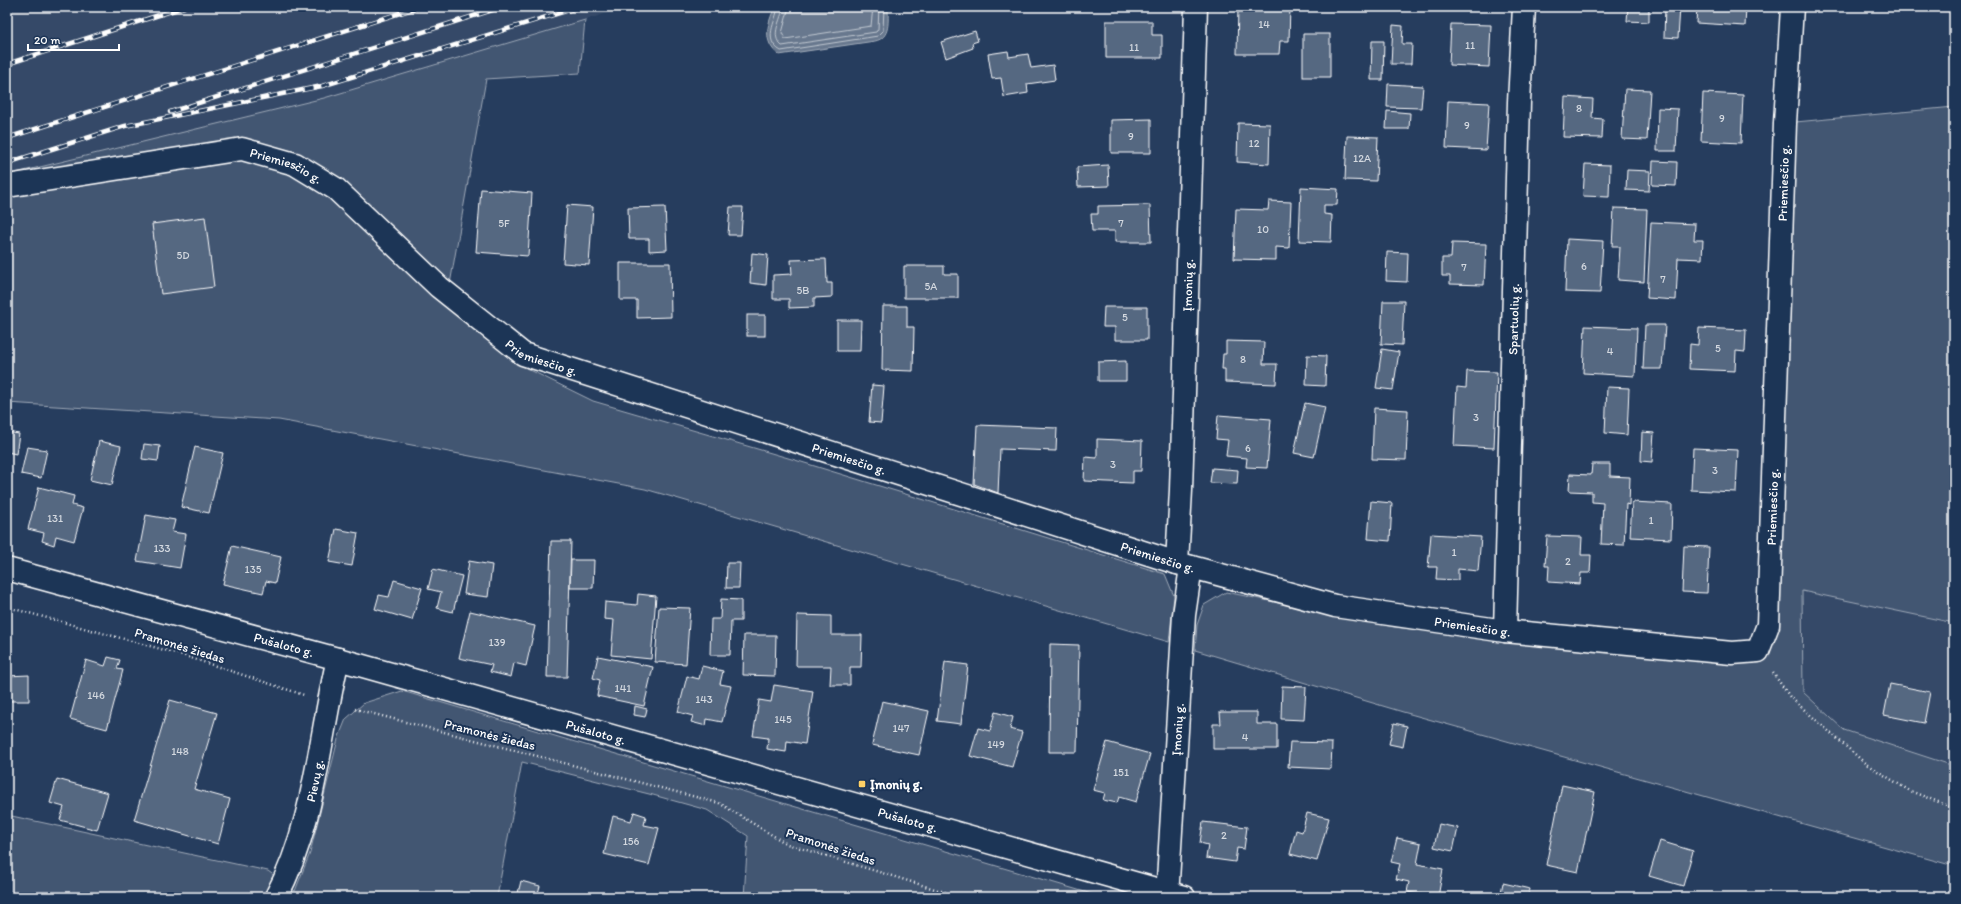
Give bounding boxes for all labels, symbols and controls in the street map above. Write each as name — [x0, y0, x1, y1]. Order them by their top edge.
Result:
house number: 14 — [1258, 18, 1270, 31]
scale bar — [28, 26, 119, 52]
text: 20 m — [34, 33, 61, 47]
house number: 11 — [1465, 39, 1475, 52]
house number: 11 — [1129, 41, 1139, 54]
house number: 8 — [1576, 102, 1582, 115]
house number: 9 — [1719, 112, 1725, 125]
house number: 9 — [1464, 119, 1470, 132]
house number: 9 — [1128, 130, 1134, 143]
house number: 12 — [1249, 137, 1260, 150]
street label: Priemiesčio g. — [1775, 144, 1792, 222]
street label: Priemiesčio g. — [248, 145, 325, 187]
house number: 12A — [1353, 152, 1371, 165]
house number: 5F — [498, 217, 510, 230]
house number: 7 — [1118, 217, 1124, 230]
house number: 10 — [1257, 223, 1269, 236]
house number: 5D — [176, 249, 190, 262]
street label: Įmonių g. — [1180, 259, 1196, 312]
house number: 6 — [1581, 260, 1587, 273]
house number: 7 — [1461, 261, 1467, 274]
house number: 7 — [1660, 273, 1666, 286]
house number: 5A — [925, 280, 937, 293]
street label: Spartuolių g. — [1505, 283, 1522, 355]
house number: 5B — [797, 284, 809, 297]
house number: 5 — [1122, 311, 1128, 324]
street label: Priemiesčio g. — [502, 336, 579, 379]
house number: 5 — [1715, 342, 1721, 355]
house number: 4 — [1607, 345, 1614, 358]
house number: 8 — [1240, 353, 1246, 366]
house number: 3 — [1473, 411, 1479, 424]
street label: Priemiesčio g. — [810, 440, 888, 478]
house number: 6 — [1245, 442, 1251, 455]
house number: 3 — [1110, 458, 1116, 471]
house number: 3 — [1712, 464, 1718, 477]
street label: Priemiesčio g. — [1764, 468, 1781, 546]
house number: 131 — [47, 512, 63, 525]
house number: 1 — [1648, 514, 1654, 527]
street label: Priemiesčio g. — [1119, 538, 1196, 576]
house number: 133 — [153, 542, 171, 555]
house number: 1 — [1451, 546, 1457, 559]
house number: 2 — [1565, 555, 1571, 568]
house number: 135 — [245, 563, 262, 576]
street label: Priemiesčio g. — [1433, 614, 1511, 640]
street label: Pramonės žiedas — [133, 625, 227, 666]
street label: Pušaloto g. — [252, 629, 315, 660]
house number: 139 — [489, 636, 506, 649]
house number: 141 — [615, 682, 631, 695]
house number: 146 — [87, 689, 105, 702]
house number: 143 — [695, 693, 713, 706]
street label: Įmonių g. — [1169, 703, 1187, 756]
house number: 145 — [774, 713, 792, 726]
street label: Pramonės žiedas — [443, 716, 537, 753]
street label: Pušaloto g. — [564, 717, 627, 748]
house number: 147 — [892, 722, 910, 735]
house number: 4 — [1242, 731, 1249, 744]
house number: 149 — [987, 738, 1005, 751]
house number: 148 — [171, 745, 189, 758]
street label: Pievų g. — [303, 758, 326, 803]
house number: 151 — [1113, 766, 1129, 779]
place label: Įmonių g. — [870, 777, 923, 793]
marker: Įmonių g. — [857, 779, 867, 789]
street label: Pušaloto g. — [876, 804, 939, 835]
street label: Pramonės žiedas — [784, 825, 878, 868]
house number: 2 — [1221, 829, 1227, 842]
house number: 156 — [623, 835, 640, 848]

